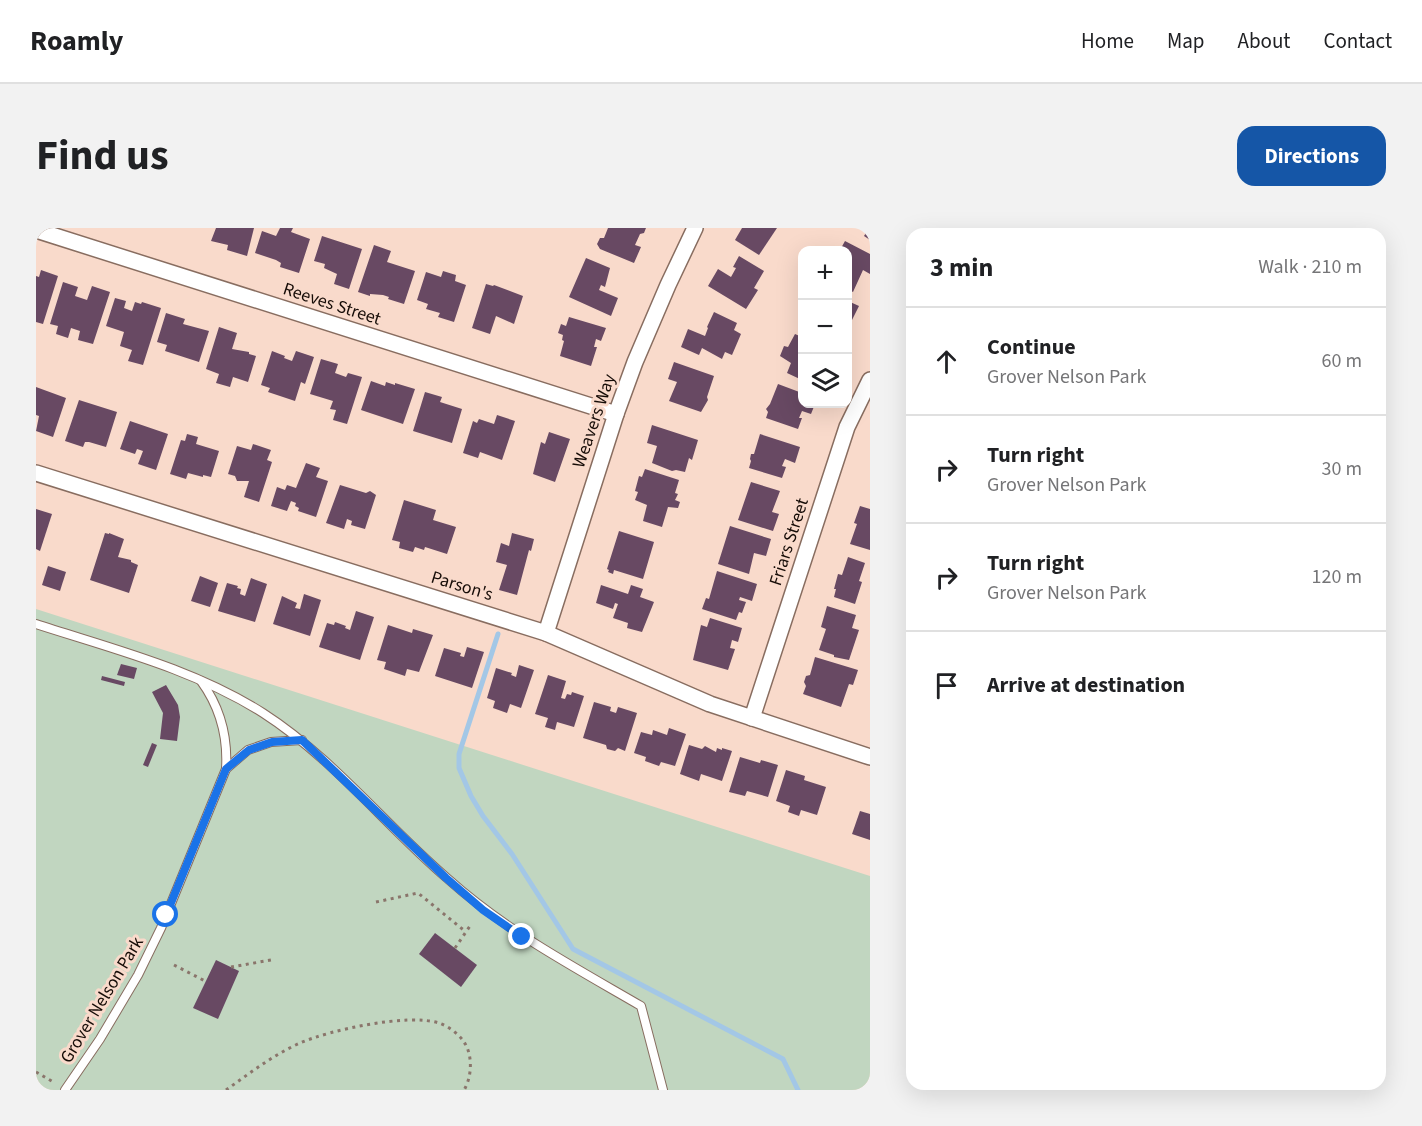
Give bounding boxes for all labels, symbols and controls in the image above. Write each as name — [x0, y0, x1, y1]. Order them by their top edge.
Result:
text: Roamly — [30, 21, 123, 61]
text: Home — [1081, 26, 1134, 56]
text: Map — [1167, 26, 1205, 56]
text: About — [1238, 26, 1290, 56]
text: Contact — [1323, 26, 1392, 56]
text: Find us — [36, 126, 169, 186]
button: Directions — [1237, 126, 1386, 186]
map controls — [798, 246, 852, 408]
button: + — [798, 246, 852, 300]
text: 3 min — [930, 249, 993, 286]
text: Walk · 210 m — [1258, 253, 1362, 281]
street label: Reeves Street — [280, 276, 384, 332]
button: − — [798, 300, 852, 354]
text: Continue — [987, 331, 1076, 363]
icon: ahead — [930, 345, 963, 378]
text: 60 m — [1322, 347, 1362, 375]
button: layers — [798, 354, 852, 408]
text: Grover Nelson Park — [987, 363, 1146, 391]
street label: Weavers Way — [566, 370, 622, 471]
text: Turn right — [987, 439, 1084, 471]
icon: right — [930, 453, 963, 486]
text: 30 m — [1322, 455, 1362, 483]
text: Grover Nelson Park — [987, 471, 1146, 499]
street label: Friars Street — [763, 495, 815, 589]
text: Turn right — [987, 547, 1084, 579]
icon: right — [930, 561, 963, 594]
text: 120 m — [1312, 563, 1362, 591]
street label: Parson's — [428, 565, 496, 607]
text: Grover Nelson Park — [987, 579, 1146, 607]
icon: arrive — [930, 669, 963, 702]
text: Arrive at destination — [987, 669, 1185, 701]
route start — [152, 901, 178, 927]
route end — [508, 923, 534, 949]
street label: Grover Nelson Park — [54, 932, 150, 1068]

